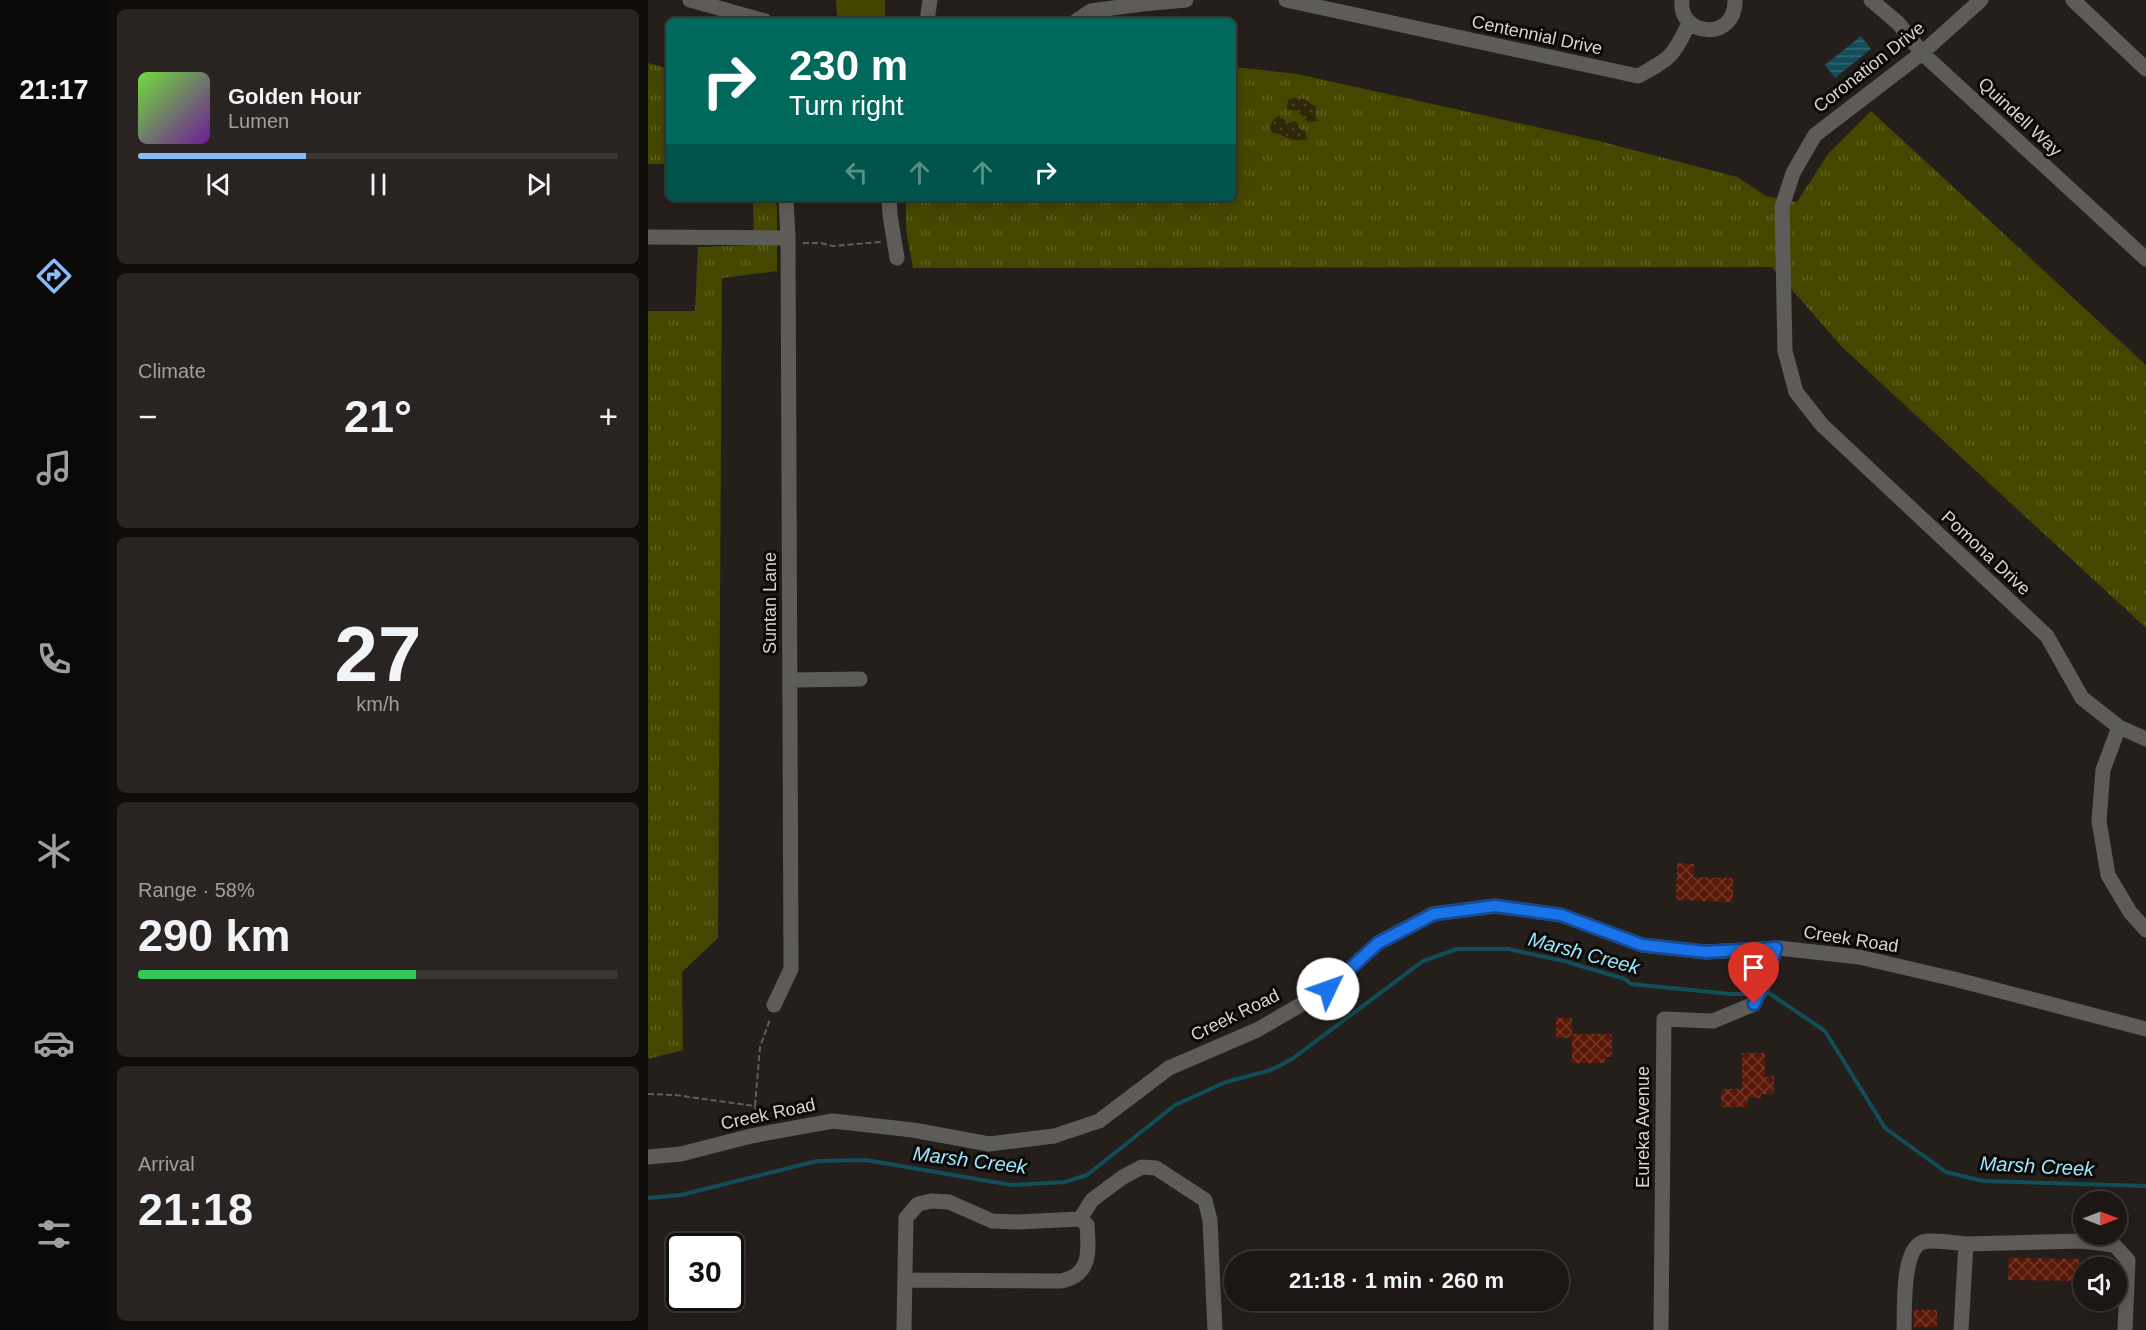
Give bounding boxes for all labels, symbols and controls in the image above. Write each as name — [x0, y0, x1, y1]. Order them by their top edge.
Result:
street label: Centennial Drive — [1470, 11, 1604, 59]
street label: Coronation Drive — [1810, 18, 1928, 116]
icon: right — [690, 42, 768, 120]
text: 230 m — [789, 42, 908, 89]
street label: Quindell Way — [1974, 73, 2066, 161]
text: 21:17 — [19, 75, 89, 105]
text: Golden Hour — [228, 84, 361, 109]
text: Turn right — [789, 91, 904, 121]
text: Lumen — [228, 110, 289, 132]
icon: left — [840, 156, 873, 189]
icon: ahead — [903, 156, 936, 189]
icon: ahead — [966, 156, 999, 189]
icon: right — [1029, 156, 1062, 189]
icon: previous — [202, 168, 235, 201]
icon: pause — [362, 168, 395, 201]
icon: next — [522, 168, 555, 201]
icon: directions — [33, 255, 75, 297]
text: Climate — [138, 360, 206, 382]
text: 21° — [344, 391, 412, 442]
text: − — [138, 398, 157, 435]
text: + — [599, 398, 618, 435]
icon: music — [33, 447, 75, 489]
street label: Pomona Drive — [1937, 507, 2035, 599]
street label: Suntan Lane — [760, 552, 780, 654]
text: 27 — [335, 610, 421, 698]
icon: phone — [33, 638, 75, 680]
text: km/h — [356, 693, 400, 715]
icon: climate — [33, 830, 75, 872]
text: Range · 58% — [138, 879, 255, 901]
text: 290 km — [138, 910, 291, 961]
street label: Creek Road — [1802, 922, 1900, 956]
water label: Marsh Creek — [1526, 928, 1643, 979]
pin — [1728, 942, 1779, 1004]
icon: arrive — [1737, 951, 1770, 984]
position arrow — [1296, 957, 1360, 1021]
street label: Creek Road — [1187, 985, 1283, 1045]
icon: car — [33, 1022, 75, 1064]
street label: Eureka Avenue — [1633, 1066, 1653, 1188]
street label: Creek Road — [719, 1094, 817, 1134]
water label: Marsh Creek — [912, 1142, 1029, 1178]
water label: Marsh Creek — [1979, 1152, 2096, 1180]
text: Arrival — [138, 1153, 195, 1175]
text: 21:18 — [138, 1184, 253, 1235]
north arrow — [2073, 1191, 2127, 1245]
map controls — [2073, 1191, 2127, 1311]
icon: filters — [33, 1213, 75, 1255]
speed limit sign: 30 — [666, 1233, 744, 1311]
button: sound — [2073, 1257, 2127, 1311]
text: 21:18 · 1 min · 260 m — [1289, 1268, 1504, 1293]

